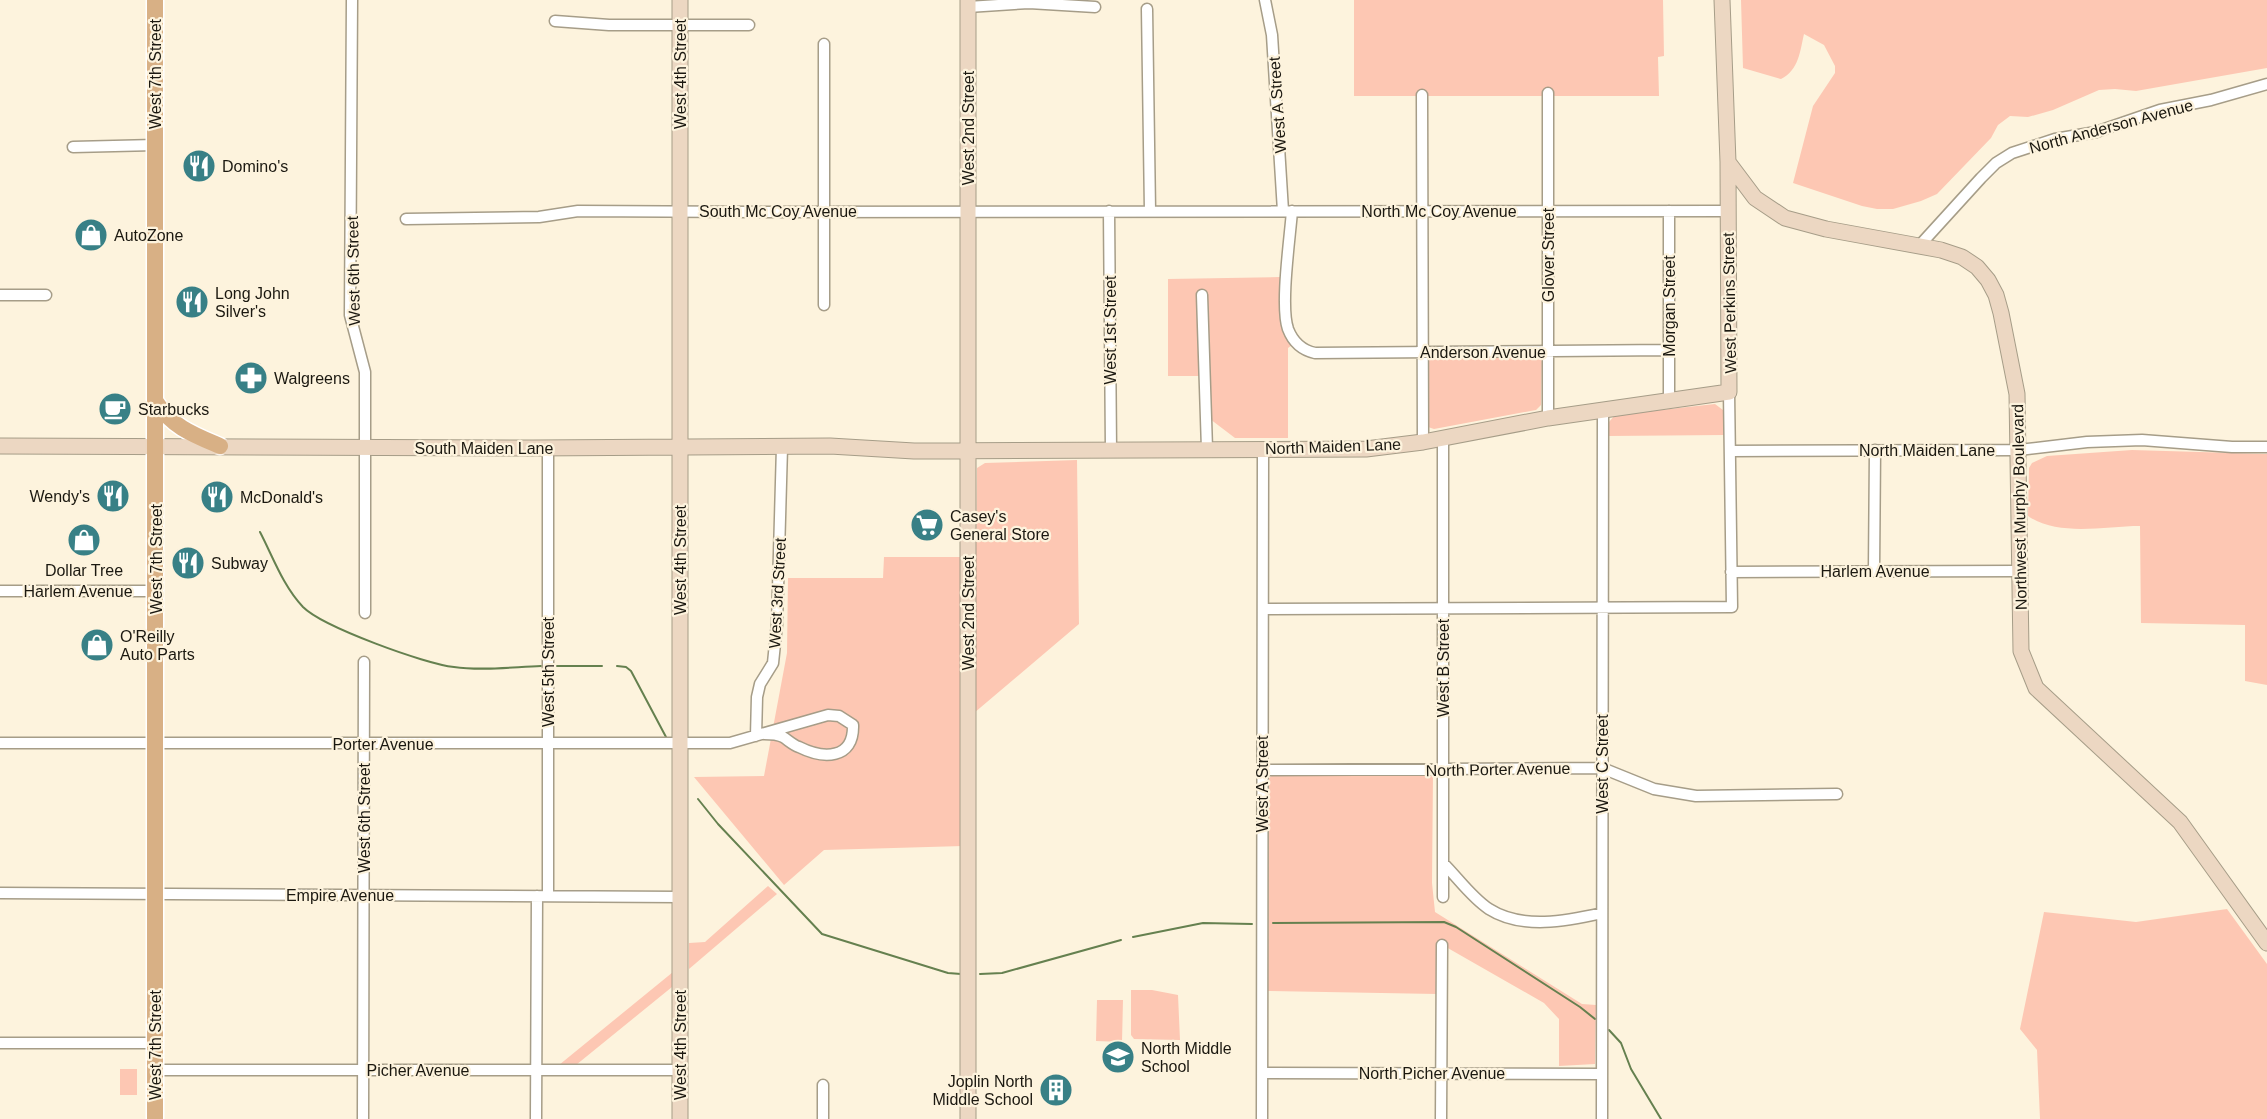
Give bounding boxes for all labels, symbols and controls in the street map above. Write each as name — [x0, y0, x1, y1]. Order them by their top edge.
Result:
street label: West 7th Street — [147, 18, 164, 129]
street label: West 4th Street — [672, 18, 689, 129]
street label: West A Street — [1266, 56, 1289, 154]
street label: West 2nd Street — [960, 70, 977, 185]
street label: North Anderson Avenue — [2027, 96, 2195, 157]
restaurant icon: Domino's — [181, 148, 217, 184]
place label: Domino's — [222, 158, 288, 175]
street label: South Mc Coy Avenue — [699, 203, 857, 220]
street label: North Mc Coy Avenue — [1361, 203, 1517, 220]
street label: Glover Street — [1540, 207, 1557, 302]
street label: West 6th Street — [344, 215, 363, 326]
shop icon: AutoZone — [73, 217, 109, 253]
place label: AutoZone — [114, 227, 183, 244]
street label: West Perkins Street — [1720, 232, 1739, 374]
street label: Morgan Street — [1661, 255, 1678, 357]
street label: West 1st Street — [1102, 275, 1119, 385]
restaurant icon: Long John Silver's — [174, 284, 210, 320]
place label: Long John Silver's — [215, 285, 290, 320]
street label: Anderson Avenue — [1420, 344, 1546, 361]
pharmacy icon: Walgreens — [233, 360, 269, 396]
place label: Walgreens — [274, 370, 350, 387]
cafe icon: Starbucks — [97, 391, 133, 427]
place label: Starbucks — [138, 401, 209, 418]
street label: Northwest Murphy Boulevard — [2009, 404, 2030, 610]
street label: North Maiden Lane — [1265, 436, 1401, 457]
street label: South Maiden Lane — [415, 440, 553, 457]
street label: North Maiden Lane — [1859, 442, 1995, 459]
restaurant icon: Wendy's — [95, 478, 131, 514]
restaurant icon: McDonald's — [199, 479, 235, 515]
place label: Wendy's — [29, 488, 90, 505]
place label: McDonald's — [240, 489, 323, 506]
street label: West 7th Street — [148, 503, 165, 614]
street label: West 4th Street — [672, 504, 689, 615]
supermarket icon: Casey's General Store — [909, 507, 945, 543]
place label: Casey's General Store — [950, 508, 1050, 543]
shop icon: Dollar Tree — [66, 522, 102, 558]
street label: West 3rd Street — [766, 537, 789, 649]
restaurant icon: Subway — [170, 545, 206, 581]
place label: Subway — [211, 555, 268, 572]
street label: West 2nd Street — [960, 555, 977, 670]
place label: Dollar Tree — [45, 562, 123, 579]
street label: Harlem Avenue — [1820, 563, 1930, 580]
street label: Harlem Avenue — [23, 583, 133, 600]
street label: West 5th Street — [540, 616, 557, 727]
street label: West B Street — [1435, 618, 1452, 717]
shop icon: O'Reilly Auto Parts — [79, 627, 115, 663]
place label: O'Reilly Auto Parts — [120, 628, 195, 663]
street label: West C Street — [1594, 714, 1611, 814]
street label: West A Street — [1254, 735, 1271, 832]
street label: Porter Avenue — [332, 736, 434, 753]
street label: North Porter Avenue — [1426, 760, 1571, 779]
street label: West 6th Street — [356, 762, 373, 873]
street label: Empire Avenue — [286, 887, 394, 904]
street label: West 7th Street — [147, 989, 164, 1100]
street label: West 4th Street — [672, 989, 689, 1100]
school or university icon: North Middle School — [1100, 1039, 1136, 1075]
place label: North Middle School — [1141, 1040, 1232, 1075]
street label: Picher Avenue — [367, 1062, 470, 1079]
street label: North Picher Avenue — [1359, 1065, 1505, 1082]
building icon: Joplin North Middle School — [1038, 1072, 1074, 1108]
place label: Joplin North Middle School — [933, 1073, 1033, 1108]

